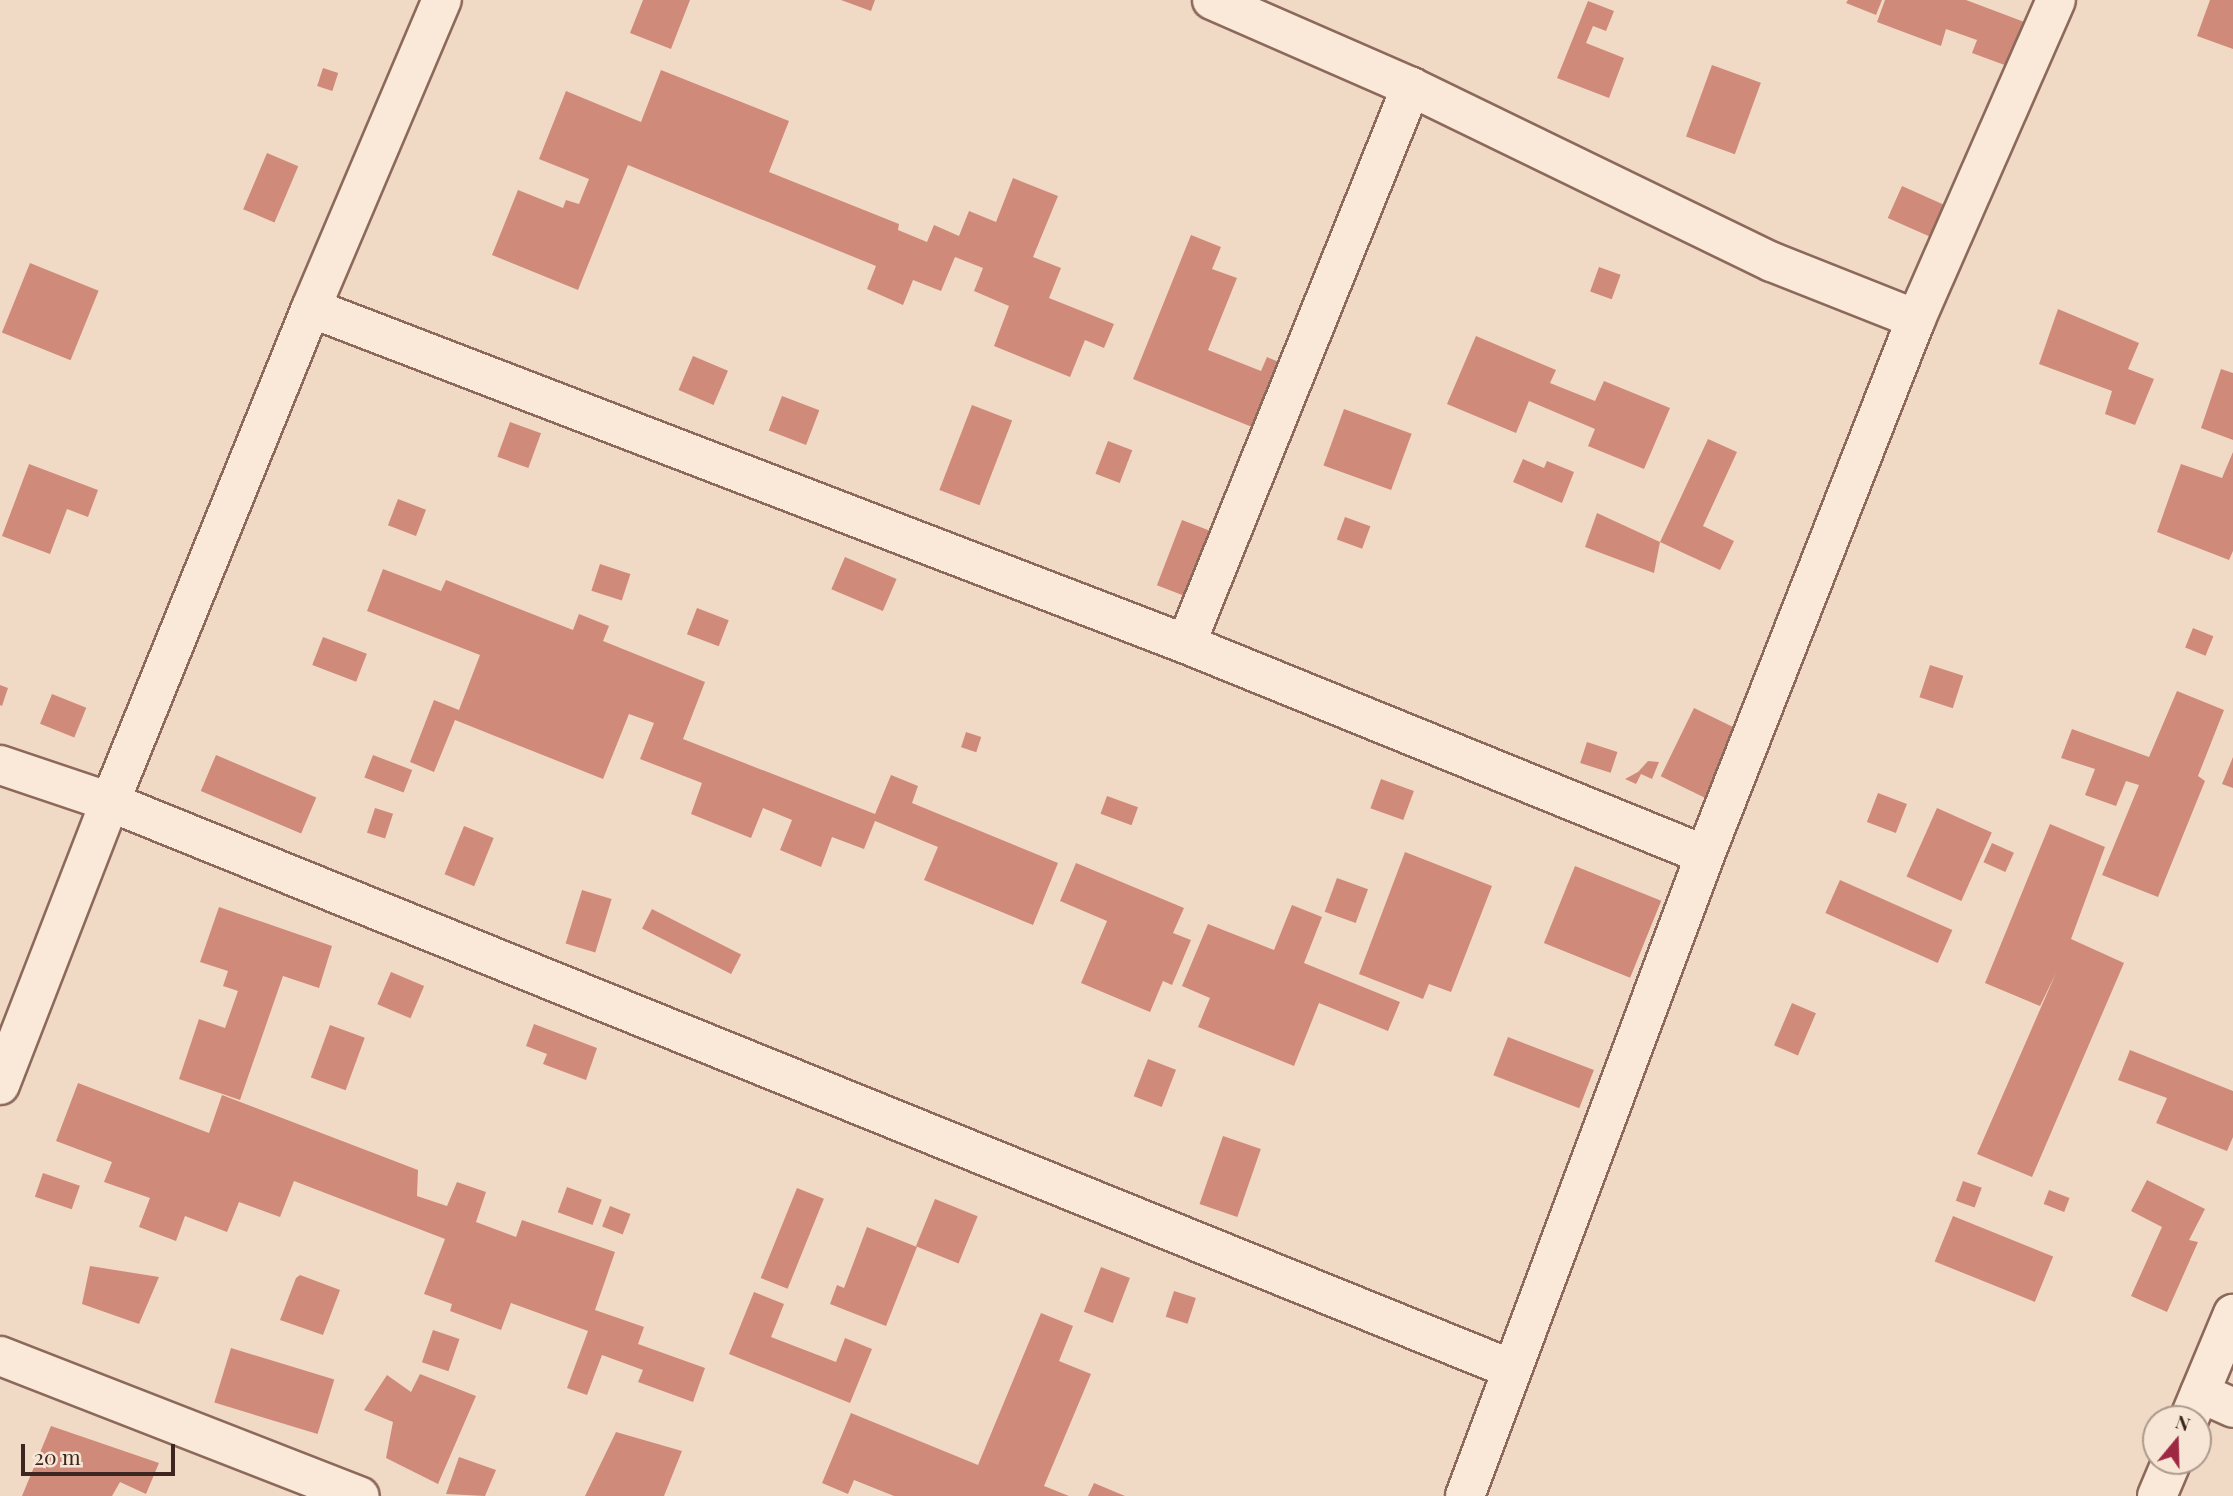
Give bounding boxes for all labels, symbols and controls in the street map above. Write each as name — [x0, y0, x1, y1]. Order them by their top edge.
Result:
north arrow — [2142, 1405, 2212, 1475]
text: N — [2172, 1408, 2194, 1437]
scale bar — [24, 1430, 178, 1474]
text: 20 m — [34, 1442, 81, 1470]

